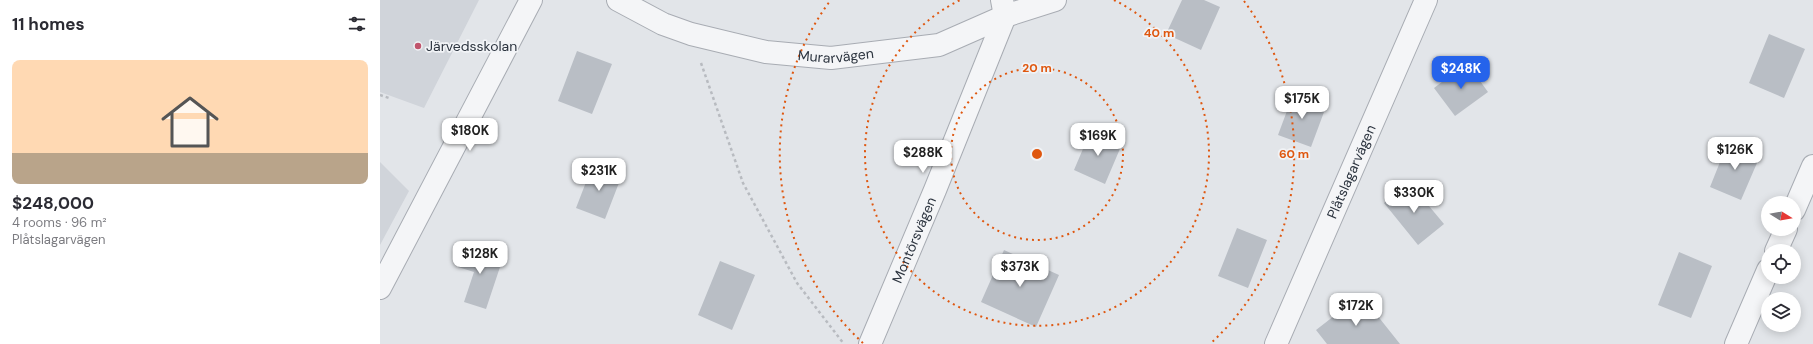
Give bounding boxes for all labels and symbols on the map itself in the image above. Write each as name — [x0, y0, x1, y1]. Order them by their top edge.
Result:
text: 40 m — [1144, 25, 1174, 41]
place label: Järvedsskolan — [426, 37, 517, 55]
marker: Järvedsskolan — [413, 41, 423, 51]
street label: Murarvägen — [797, 44, 875, 67]
pin: $248K — [1433, 56, 1489, 90]
text: 20 m — [1022, 60, 1052, 76]
pin: $175K — [1274, 86, 1330, 120]
pin: $180K — [442, 118, 498, 152]
street label: Plåtslagarvägen — [1323, 122, 1380, 221]
pin: $169K — [1070, 123, 1126, 157]
pin: $126K — [1707, 137, 1763, 171]
pin: $288K — [895, 140, 951, 174]
text: 60 m — [1279, 146, 1309, 162]
centre of rings — [1030, 147, 1044, 161]
pin: $231K — [571, 158, 627, 192]
pin: $330K — [1386, 180, 1442, 214]
street label: Montörsvägen — [888, 194, 940, 286]
north arrow — [1761, 196, 1801, 236]
pin: $128K — [452, 241, 508, 275]
pin: $373K — [992, 254, 1048, 288]
pin: $172K — [1328, 293, 1384, 327]

